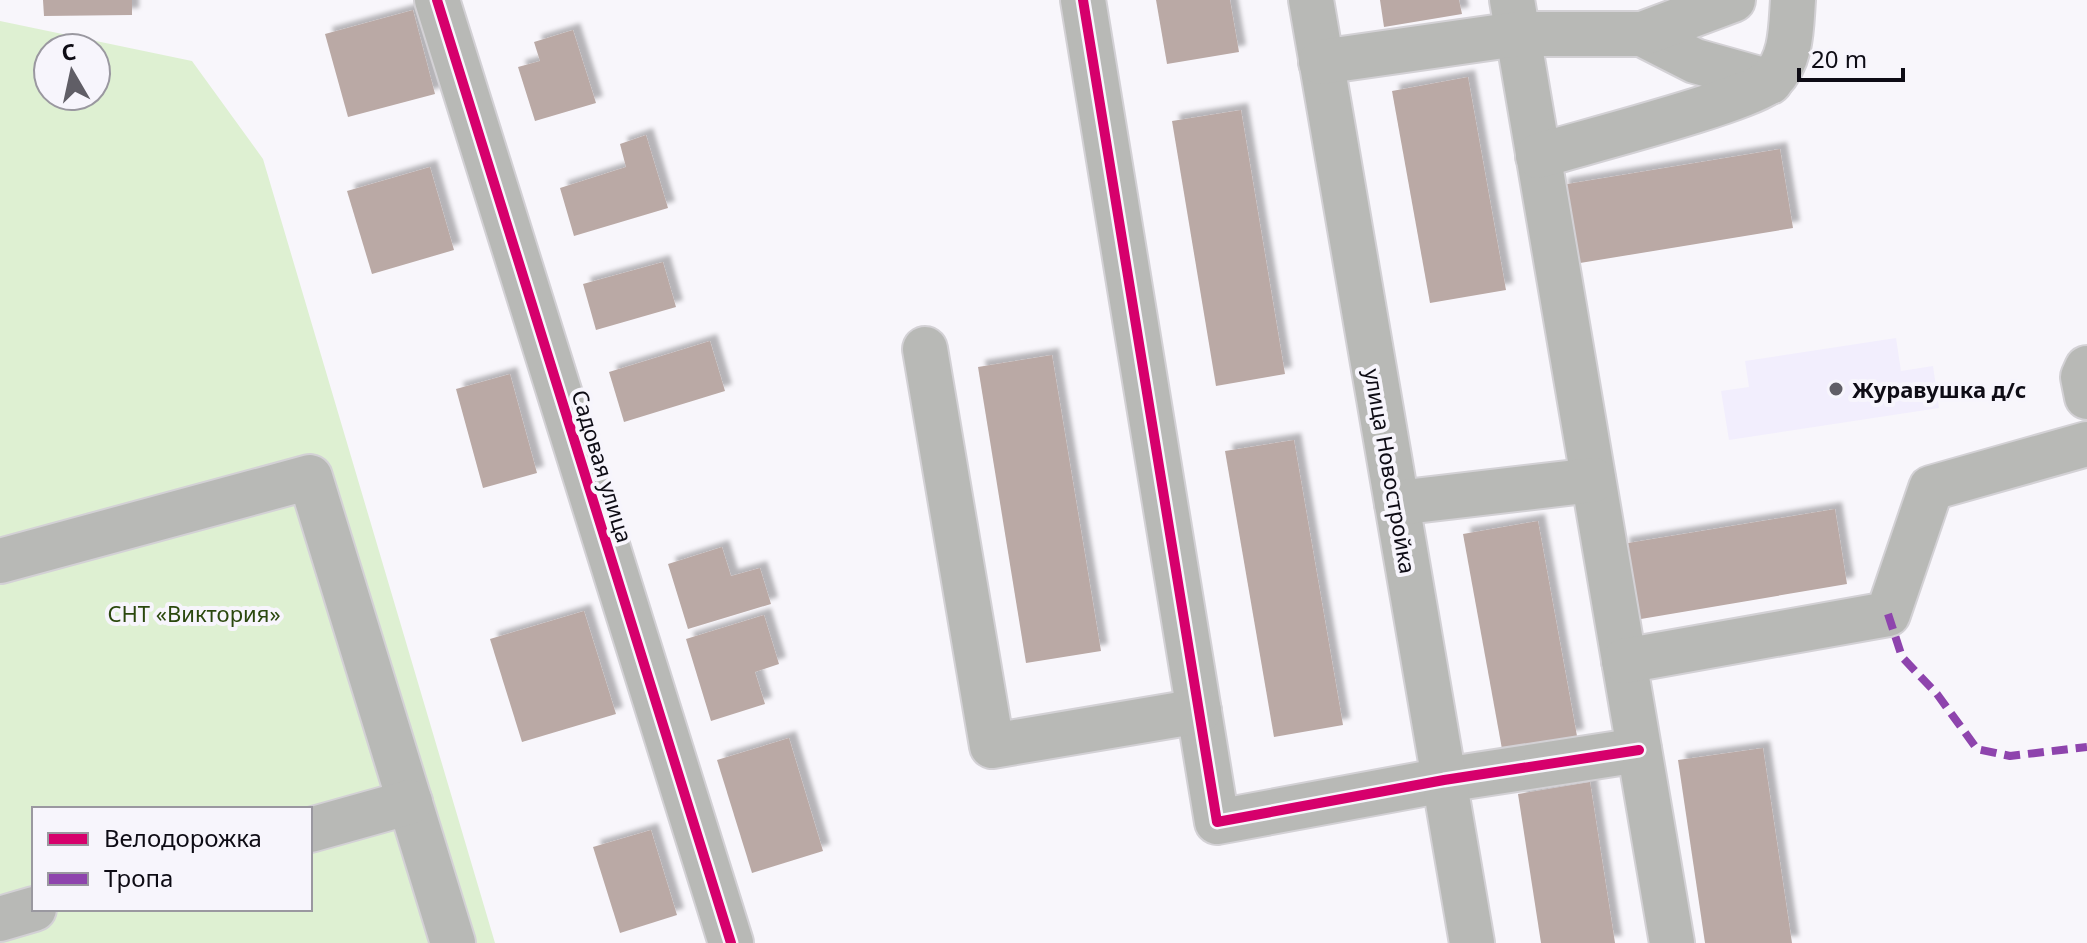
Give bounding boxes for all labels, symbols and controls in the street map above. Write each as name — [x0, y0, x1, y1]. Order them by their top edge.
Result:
north arrow — [32, 32, 112, 112]
scale bar — [1799, 32, 1903, 82]
text: С — [59, 35, 78, 67]
text: 20 m — [1811, 42, 1867, 75]
street label: улица Новостройка — [1358, 366, 1424, 576]
place label: Журавушка д/с — [1852, 374, 2026, 404]
marker: Журавушка д/с — [1827, 380, 1845, 398]
street label: Садовая улица — [566, 386, 640, 546]
park label: СНТ «Виктория» — [107, 598, 281, 628]
legend — [32, 807, 312, 911]
text: Велодорожка — [104, 821, 262, 854]
text: Тропа — [104, 861, 173, 894]

